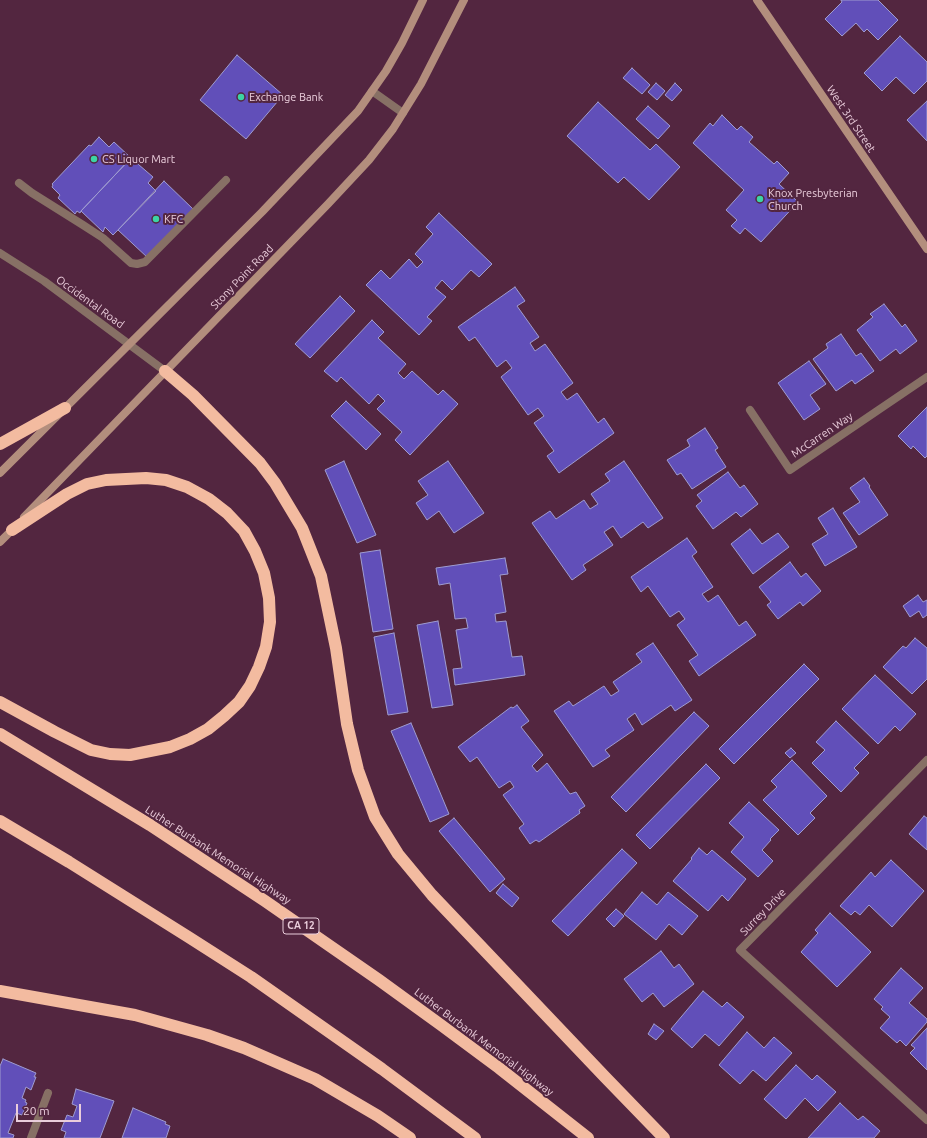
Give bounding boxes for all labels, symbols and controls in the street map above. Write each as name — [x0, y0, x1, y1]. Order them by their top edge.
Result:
street label: West 3rd Street — [824, 83, 878, 155]
place label: Exchange Bank — [249, 90, 323, 104]
marker: Exchange Bank — [236, 92, 246, 102]
place label: CS Liquor Mart — [102, 152, 175, 166]
marker: CS Liquor Mart — [89, 154, 99, 164]
place label: Knox Presbyterian Church — [768, 186, 858, 212]
marker: Knox Presbyterian Church — [755, 194, 765, 204]
place label: KFC — [164, 212, 183, 226]
marker: KFC — [151, 214, 161, 224]
street label: Stony Point Road — [208, 242, 276, 312]
street label: Occidental Road — [53, 273, 127, 331]
street label: McCarren Way — [789, 410, 855, 460]
street label: Luther Burbank Memorial Highway — [143, 803, 293, 907]
street label: Surrey Drive — [737, 886, 789, 938]
road number: CA 12 — [283, 918, 319, 934]
street label: Luther Burbank Memorial Highway — [412, 985, 556, 1099]
scale bar — [18, 1096, 83, 1122]
text: 20 m — [23, 1104, 50, 1117]

